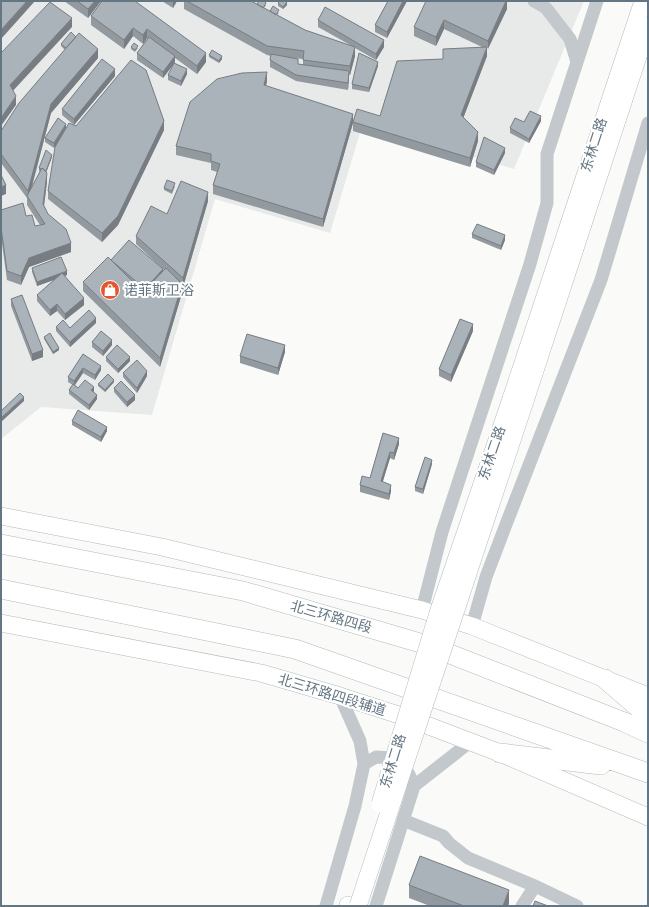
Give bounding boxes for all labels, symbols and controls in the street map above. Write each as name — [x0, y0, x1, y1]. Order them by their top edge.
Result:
street label: 东林二路 — [576, 115, 612, 175]
shop icon: 诺菲斯卫浴 — [99, 279, 121, 301]
place label: 诺菲斯卫浴 — [124, 281, 194, 300]
street label: 东林二路 — [474, 423, 510, 483]
street label: 北三环路四段 — [288, 596, 374, 638]
street label: 北三环路四段辅道 — [276, 670, 388, 720]
street label: 东林二路 — [376, 731, 410, 791]

